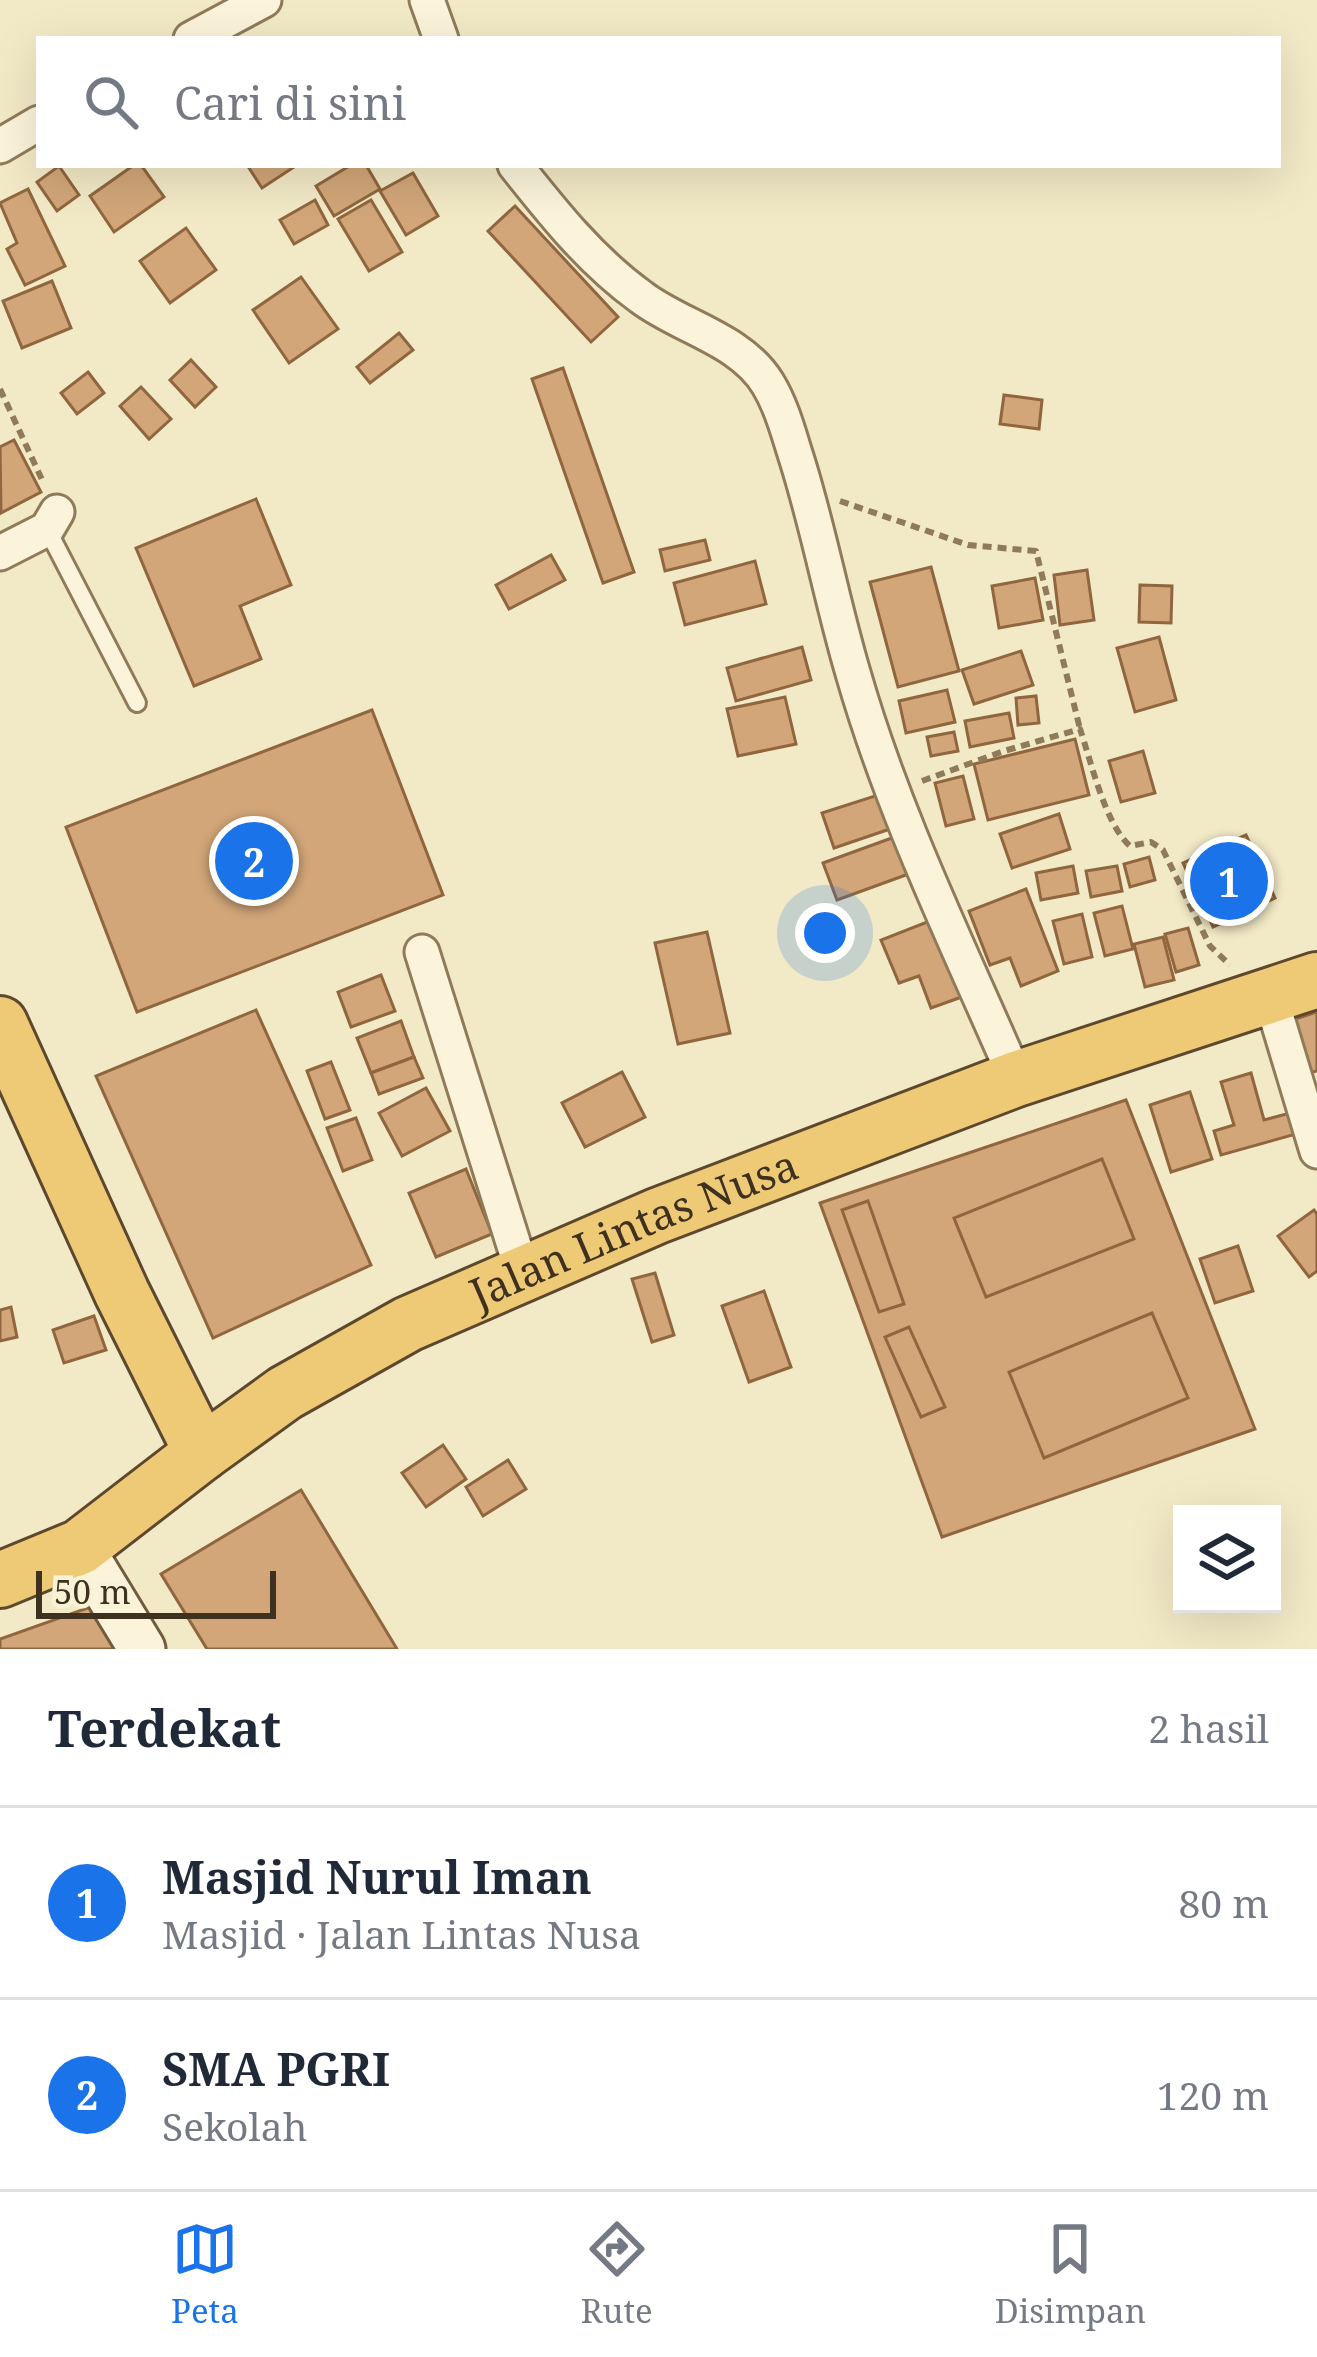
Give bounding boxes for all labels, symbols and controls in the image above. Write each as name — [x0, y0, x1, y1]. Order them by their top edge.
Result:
search box — [36, 36, 1281, 168]
icon: search — [78, 69, 144, 135]
text: Cari di sini — [174, 72, 406, 133]
pin: 2 — [215, 816, 293, 906]
pin: 1 — [1190, 836, 1268, 926]
your location — [795, 903, 855, 963]
street label: Jalan Lintas Nusa — [459, 1135, 805, 1321]
map controls — [1173, 1505, 1281, 1613]
button: layers — [1173, 1505, 1281, 1613]
scale bar — [36, 1565, 276, 1618]
text: 50 m — [54, 1569, 131, 1614]
text: Terdekat — [48, 1692, 281, 1762]
text: 2 hasil — [1148, 1701, 1269, 1754]
text: Masjid Nurul Iman — [162, 1846, 592, 1907]
text: 1 — [76, 1876, 98, 1929]
text: 80 m — [1178, 1876, 1269, 1929]
text: Masjid · Jalan Lintas Nusa — [162, 1907, 641, 1960]
text: SMA PGRI — [162, 2038, 390, 2099]
text: 2 — [76, 2068, 98, 2121]
text: 120 m — [1157, 2068, 1269, 2121]
text: Sekolah — [162, 2099, 307, 2152]
tab: Peta — [171, 2216, 239, 2333]
tab: Rute — [581, 2216, 653, 2333]
tab: Disimpan — [995, 2216, 1146, 2333]

